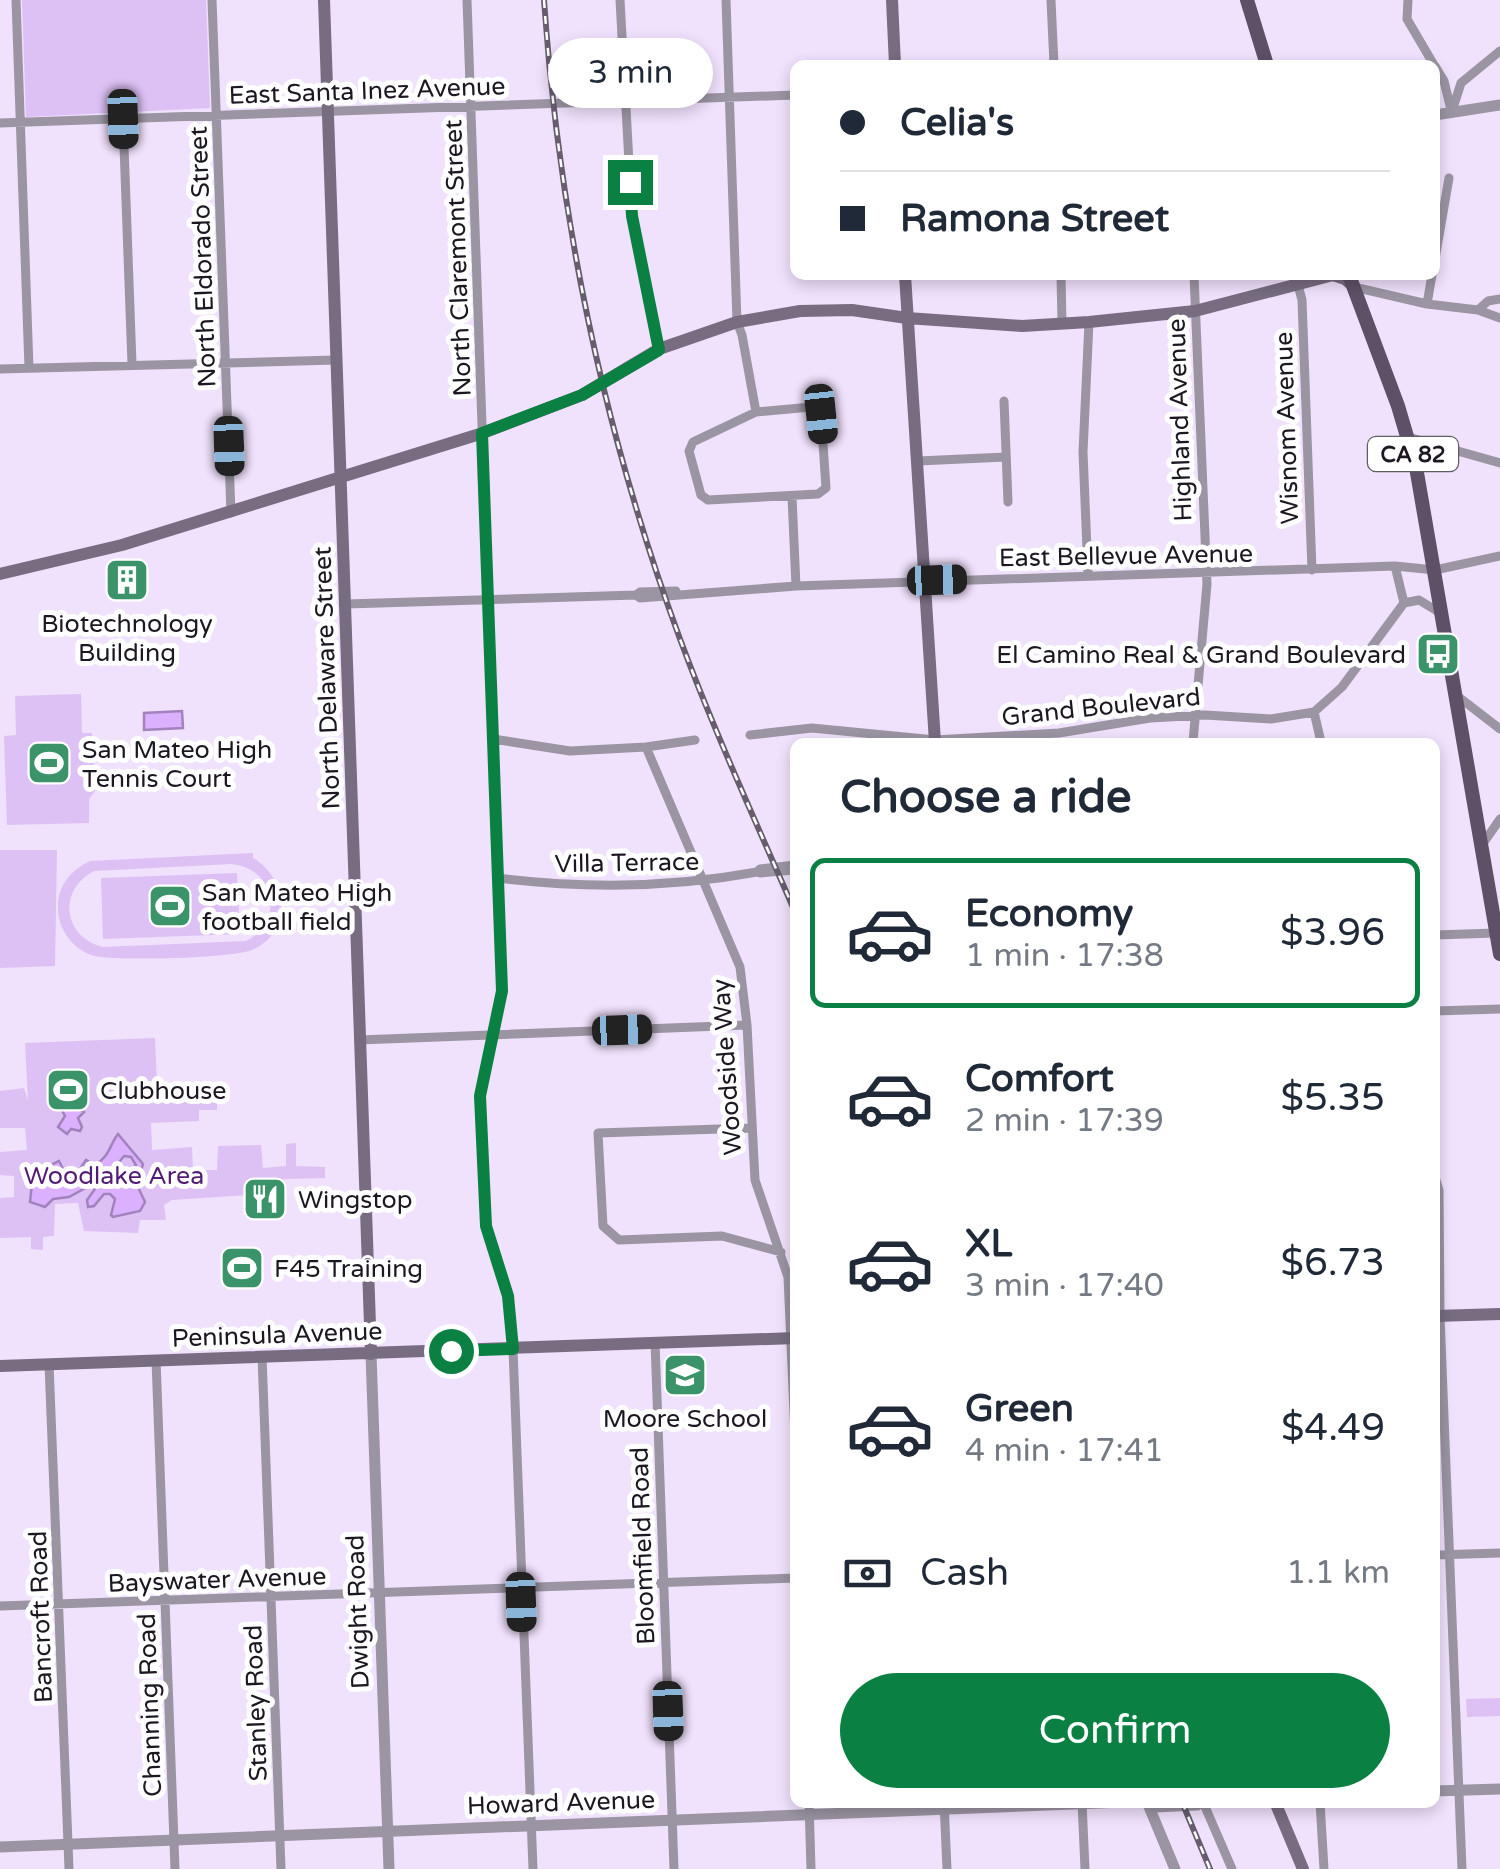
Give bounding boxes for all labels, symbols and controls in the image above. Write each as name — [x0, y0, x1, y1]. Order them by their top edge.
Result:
callout: 3 min — [548, 37, 712, 107]
text: 3 min — [588, 54, 673, 92]
street label: East Santa Inez Avenue — [228, 71, 506, 111]
car — [107, 88, 139, 150]
text: Celia's — [900, 100, 1014, 146]
street label: North Claremont Street — [438, 118, 478, 397]
street label: North Eldorado Street — [183, 125, 223, 388]
route end — [608, 160, 653, 205]
text: Ramona Street — [900, 196, 1169, 242]
street label: Highland Avenue — [1161, 318, 1199, 522]
street label: Wisnom Avenue — [1269, 331, 1305, 525]
car — [803, 383, 839, 445]
car — [213, 415, 245, 477]
road number: CA 82 — [1368, 437, 1458, 471]
street label: East Bellevue Avenue — [999, 539, 1253, 573]
street label: North Delaware Street — [307, 545, 347, 810]
building icon: Biotechnology Building — [104, 557, 150, 603]
car — [906, 564, 968, 596]
place label: Biotechnology Building — [41, 609, 213, 668]
bus stop icon: El Camino Real & Grand Boulevard — [1415, 631, 1461, 677]
place label: El Camino Real & Grand Boulevard — [996, 640, 1406, 670]
street label: Grand Boulevard — [1000, 682, 1202, 732]
place label: San Mateo High Tennis Court — [82, 735, 272, 794]
sports icon: San Mateo High Tennis Court — [26, 740, 72, 786]
text: Choose a ride — [840, 771, 1131, 825]
street label: Villa Terrace — [554, 847, 700, 879]
place label: San Mateo High football field — [202, 878, 392, 937]
sports icon: San Mateo High football field — [147, 883, 193, 929]
icon: car — [845, 888, 935, 978]
text: Economy — [965, 891, 1133, 937]
text: $3.96 — [1280, 910, 1385, 956]
text: 1 min · 17:38 — [965, 937, 1164, 975]
street label: Woodside Way — [706, 978, 748, 1156]
car — [591, 1014, 653, 1046]
icon: car — [845, 1053, 935, 1143]
text: Comfort — [965, 1056, 1114, 1102]
sports icon: Clubhouse — [45, 1067, 91, 1113]
text: $5.35 — [1280, 1075, 1385, 1121]
place label: Clubhouse — [100, 1076, 226, 1106]
text: 2 min · 17:39 — [965, 1102, 1164, 1140]
park label: Woodlake Area — [24, 1161, 204, 1191]
restaurant icon: Wingstop — [242, 1176, 288, 1222]
place label: Wingstop — [298, 1185, 413, 1215]
icon: car — [845, 1218, 935, 1308]
text: XL — [965, 1221, 1012, 1267]
text: $6.73 — [1280, 1240, 1385, 1286]
sports icon: F45 Training — [219, 1245, 265, 1291]
place label: F45 Training — [274, 1254, 423, 1284]
text: 3 min · 17:40 — [965, 1267, 1164, 1305]
street label: Peninsula Avenue — [171, 1316, 383, 1354]
route start — [429, 1329, 474, 1374]
school or university icon: Moore School — [662, 1352, 708, 1398]
icon: car — [845, 1383, 935, 1473]
text: Green — [965, 1386, 1074, 1432]
place label: Moore School — [603, 1404, 767, 1434]
text: $4.49 — [1281, 1405, 1385, 1451]
text: 4 min · 17:41 — [965, 1432, 1164, 1470]
street label: Bloomfield Road — [625, 1447, 661, 1645]
street label: Bancroft Road — [23, 1530, 59, 1704]
street label: Dwight Road — [340, 1534, 376, 1690]
icon: cash — [840, 1546, 895, 1601]
text: Cash — [920, 1550, 1009, 1596]
text: 1.1 km — [1286, 1554, 1390, 1592]
street label: Bayswater Avenue — [107, 1561, 327, 1599]
car — [505, 1571, 537, 1633]
street label: Channing Road — [132, 1613, 168, 1797]
street label: Stanley Road — [238, 1624, 274, 1782]
button: Confirm — [840, 1673, 1390, 1788]
car — [652, 1680, 684, 1742]
street label: Howard Avenue — [466, 1785, 656, 1821]

